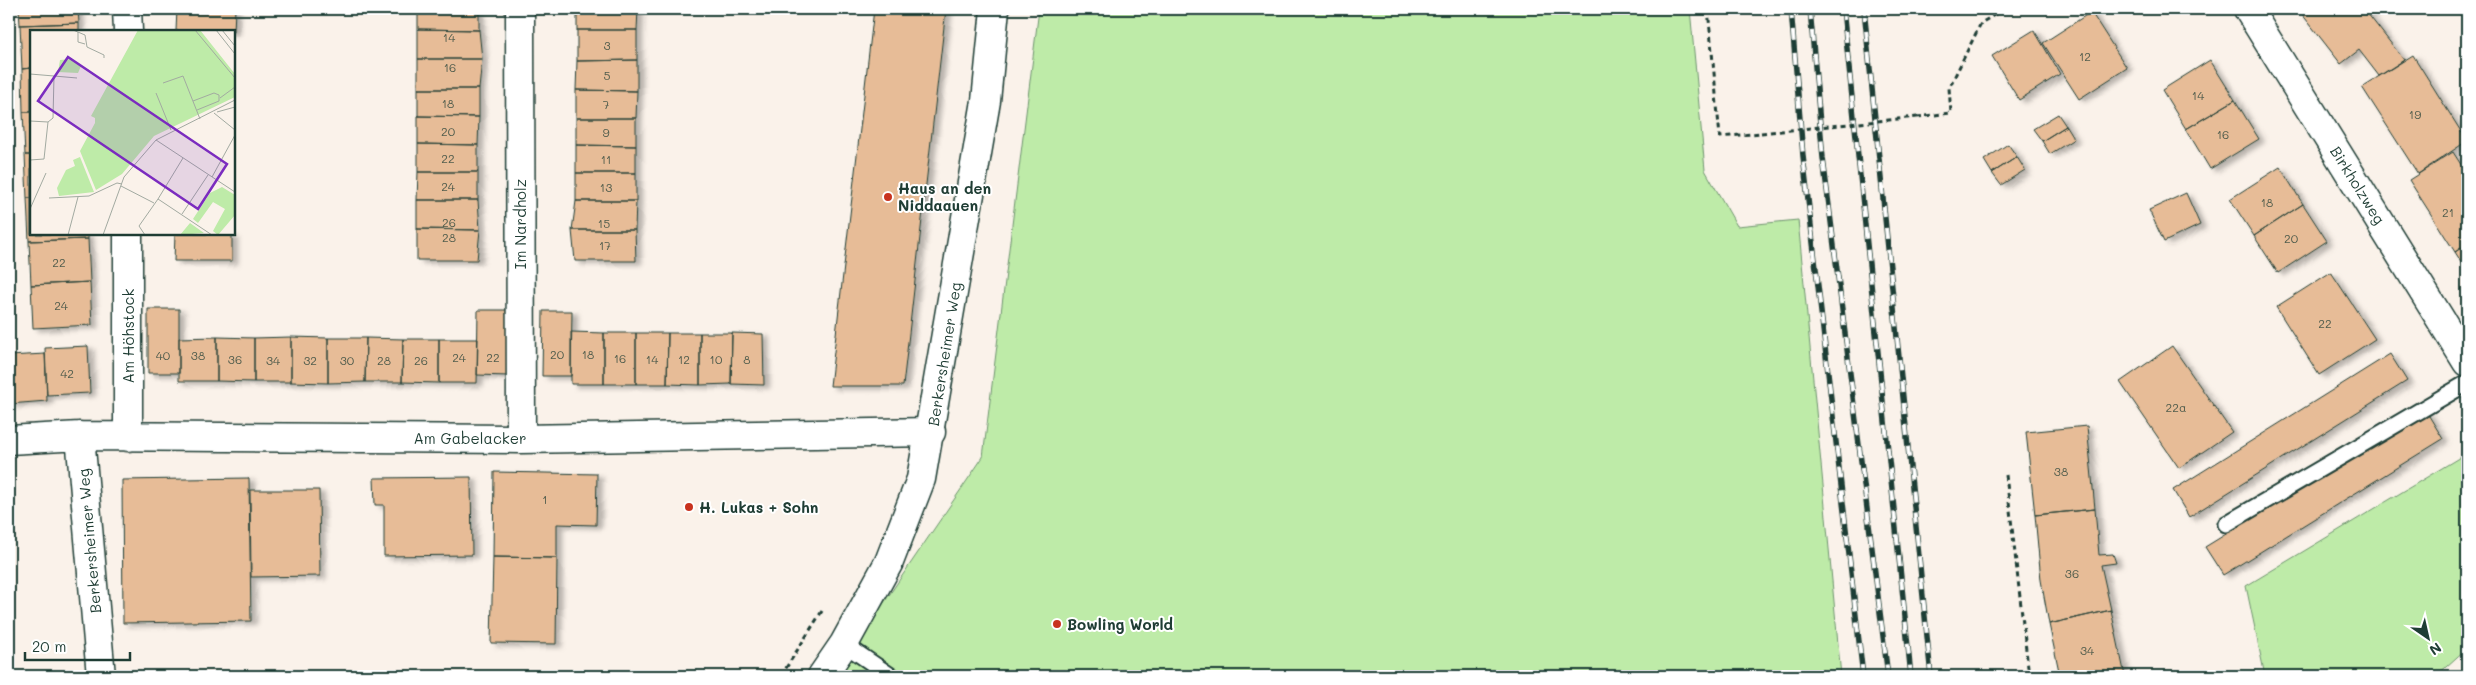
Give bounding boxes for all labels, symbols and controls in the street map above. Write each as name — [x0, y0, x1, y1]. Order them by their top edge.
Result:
house number: 14 — [443, 29, 455, 45]
inset map — [30, 30, 235, 235]
house number: 3 — [603, 37, 611, 53]
house number: 12 — [2079, 48, 2091, 64]
house number: 16 — [444, 59, 456, 75]
house number: 5 — [604, 67, 611, 83]
house number: 14 — [2192, 87, 2204, 103]
house number: 18 — [442, 95, 454, 111]
house number: 7 — [603, 96, 610, 112]
house number: 19 — [2409, 106, 2421, 122]
house number: 20 — [441, 123, 456, 139]
house number: 9 — [602, 124, 610, 140]
house number: 16 — [2217, 126, 2229, 142]
street label: Birkholzweg — [2326, 142, 2390, 228]
house number: 22 — [441, 150, 455, 166]
house number: 11 — [601, 151, 611, 167]
house number: 24 — [441, 178, 455, 194]
place label: Haus an den Niddaauen — [898, 178, 991, 215]
street label: Im Nardholz — [510, 179, 530, 269]
house number: 13 — [600, 179, 612, 195]
marker: Haus an den Niddaauen — [882, 191, 894, 203]
house number: 18 — [2261, 194, 2273, 210]
house number: 21 — [2442, 204, 2454, 220]
house number: 26 — [442, 214, 456, 230]
house number: 15 — [598, 215, 610, 231]
house number: 28 — [442, 229, 456, 245]
house number: 20 — [2284, 230, 2299, 246]
house number: 17 — [599, 237, 611, 253]
house number: 22 — [52, 254, 66, 270]
street label: Berkersheimer Weg — [923, 280, 965, 427]
street label: Am Höhstock — [118, 289, 138, 383]
house number: 24 — [54, 297, 68, 313]
house number: 22 — [2318, 315, 2332, 331]
house number: 20 — [550, 346, 565, 362]
house number: 18 — [582, 346, 594, 362]
house number: 40 — [156, 347, 171, 363]
house number: 38 — [191, 347, 205, 363]
house number: 24 — [452, 349, 466, 365]
house number: 22 — [486, 349, 500, 365]
house number: 16 — [614, 350, 626, 366]
house number: 36 — [228, 351, 242, 367]
house number: 14 — [646, 351, 658, 367]
house number: 12 — [678, 351, 690, 367]
house number: 10 — [710, 351, 723, 367]
house number: 8 — [743, 351, 751, 367]
house number: 34 — [266, 352, 280, 368]
house number: 32 — [303, 352, 317, 368]
house number: 30 — [340, 352, 355, 368]
house number: 28 — [377, 352, 391, 368]
house number: 26 — [414, 352, 428, 368]
house number: 42 — [60, 365, 74, 381]
house number: 22a — [2166, 399, 2186, 415]
street label: Am Gabelacker — [413, 428, 527, 448]
house number: 38 — [2054, 463, 2068, 479]
street label: Berkersheimer Weg — [73, 467, 105, 614]
house number: 1 — [542, 491, 548, 507]
place label: H. Lukas + Sohn — [699, 497, 818, 517]
marker: H. Lukas + Sohn — [683, 501, 695, 513]
house number: 36 — [2065, 565, 2079, 581]
north arrow — [2404, 612, 2454, 662]
place label: Bowling World — [1067, 614, 1174, 634]
marker: Bowling World — [1051, 618, 1063, 630]
scale bar — [25, 630, 130, 662]
text: 20 m — [32, 636, 66, 656]
text: N — [2426, 638, 2445, 660]
house number: 34 — [2080, 642, 2094, 658]

